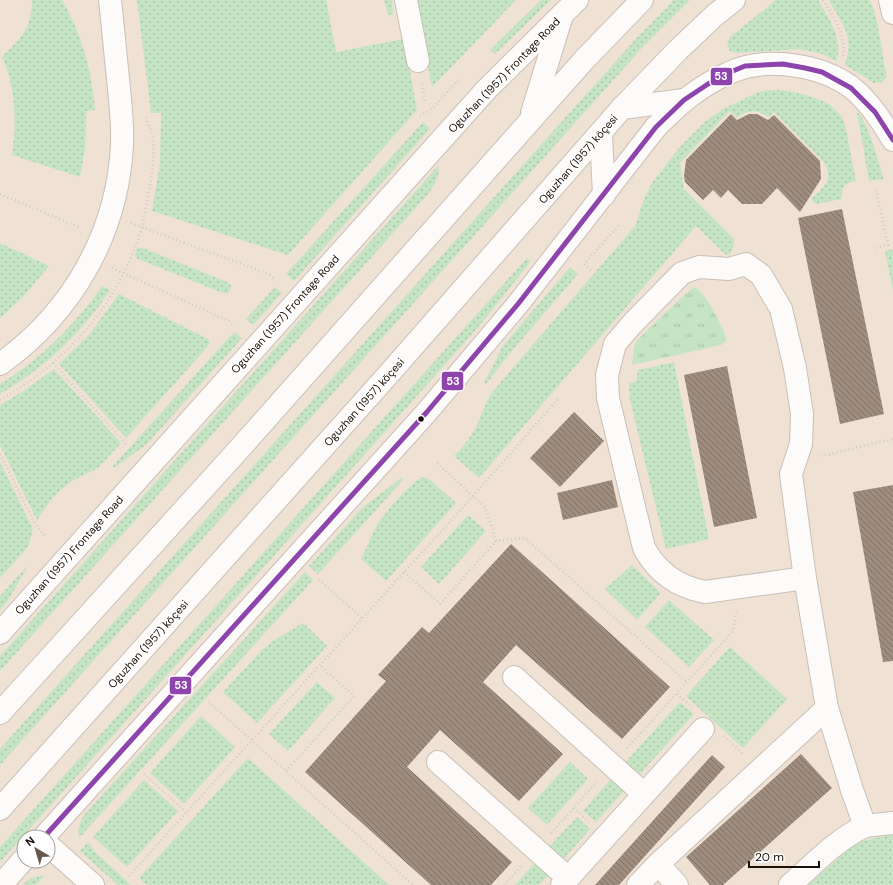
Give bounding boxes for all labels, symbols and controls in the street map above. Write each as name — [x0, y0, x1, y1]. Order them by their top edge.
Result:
street label: Oguzhan (1957) Frontage Road — [445, 14, 563, 136]
line badge: 53 — [710, 67, 733, 86]
text: 53 — [714, 69, 728, 83]
street label: Oguzhan (1957) köçesi — [535, 111, 621, 207]
street label: Oguzhan (1957) Frontage Road — [228, 252, 342, 376]
street label: Oguzhan (1957) köçesi — [321, 355, 407, 449]
line badge: 53 — [441, 371, 464, 391]
text: 53 — [446, 374, 460, 388]
unlabelled marker — [416, 414, 426, 424]
street label: Oguzhan (1957) Frontage Road — [12, 493, 126, 617]
street label: Oguzhan (1957) köçesi — [105, 597, 191, 691]
line badge: 53 — [169, 676, 192, 695]
text: 53 — [174, 678, 188, 692]
north arrow — [16, 829, 56, 869]
text: N — [22, 833, 37, 849]
scale bar — [749, 843, 819, 869]
text: 20 m — [755, 849, 784, 865]

